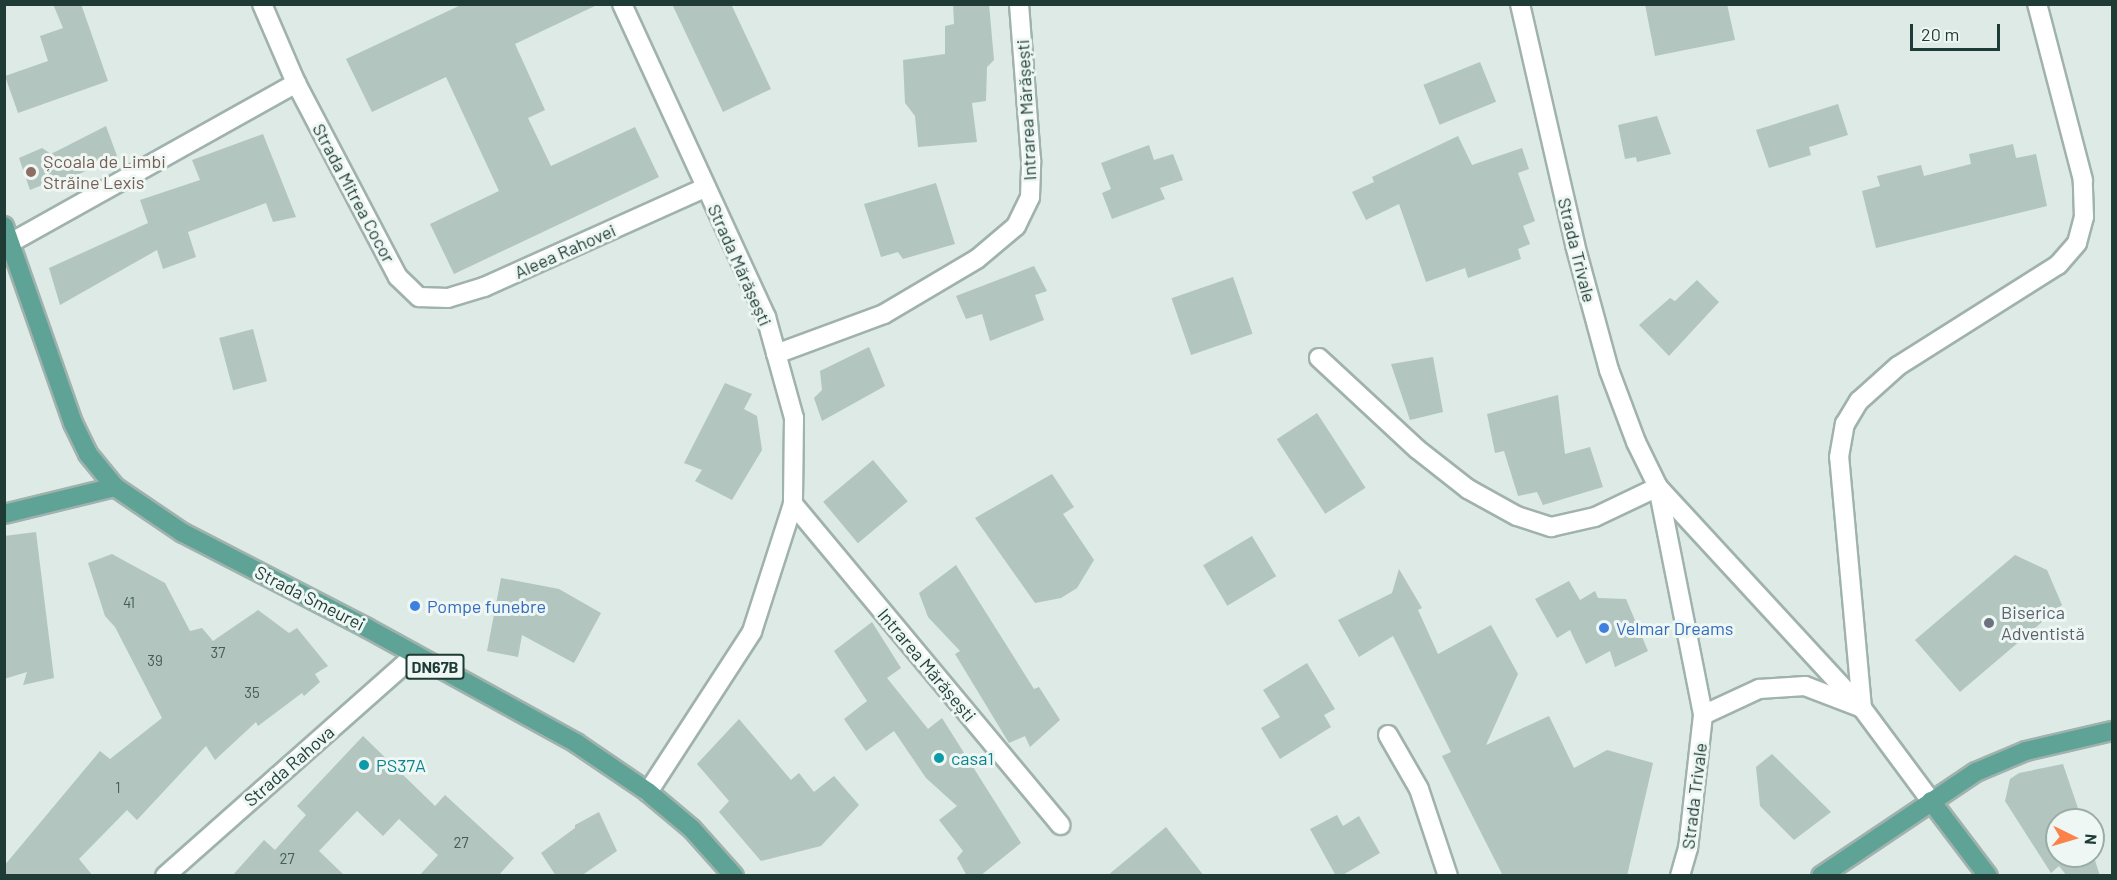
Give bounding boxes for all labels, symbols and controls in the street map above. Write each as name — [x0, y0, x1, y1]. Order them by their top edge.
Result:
scale bar — [1913, 12, 2003, 50]
text: 20 m — [1921, 23, 1959, 45]
street label: Intrarea Mărășești — [1012, 39, 1040, 181]
street label: Strada Mitrea Cocor — [308, 120, 400, 266]
place label: Școala de Limbi Străine Lexis — [43, 151, 166, 194]
marker: Școala de Limbi Străine Lexis — [24, 165, 38, 179]
street label: Strada Trivale — [1554, 195, 1600, 305]
street label: Strada Mărășești — [703, 201, 777, 329]
street label: Aleea Rahovei — [511, 219, 619, 283]
street label: Strada Smeurei — [251, 561, 369, 635]
house number: 41 — [123, 594, 135, 612]
place label: Pompe funebre — [427, 595, 546, 617]
marker: Pompe funebre — [408, 599, 422, 613]
place label: Biserica Adventistă — [2001, 602, 2085, 644]
street label: Intrarea Mărășești — [873, 604, 981, 726]
marker: Biserica Adventistă — [1982, 616, 1996, 630]
place label: Velmar Dreams — [1616, 617, 1734, 639]
marker: Velmar Dreams — [1597, 621, 1611, 635]
house number: 37 — [211, 644, 225, 662]
house number: 39 — [147, 652, 163, 670]
road number: DN67B — [405, 654, 465, 680]
house number: 35 — [244, 684, 260, 702]
street label: Strada Rahova — [240, 721, 338, 811]
street label: Strada Trivale — [1677, 742, 1711, 850]
place label: casa1 — [951, 747, 994, 769]
marker: casa1 — [932, 751, 946, 765]
place label: PS37A — [376, 754, 426, 776]
marker: PS37A — [357, 758, 371, 772]
house number: 1 — [115, 779, 121, 797]
north arrow — [2045, 808, 2105, 868]
text: N — [2082, 833, 2101, 846]
house number: 27 — [453, 834, 469, 852]
house number: 27 — [279, 850, 295, 868]

